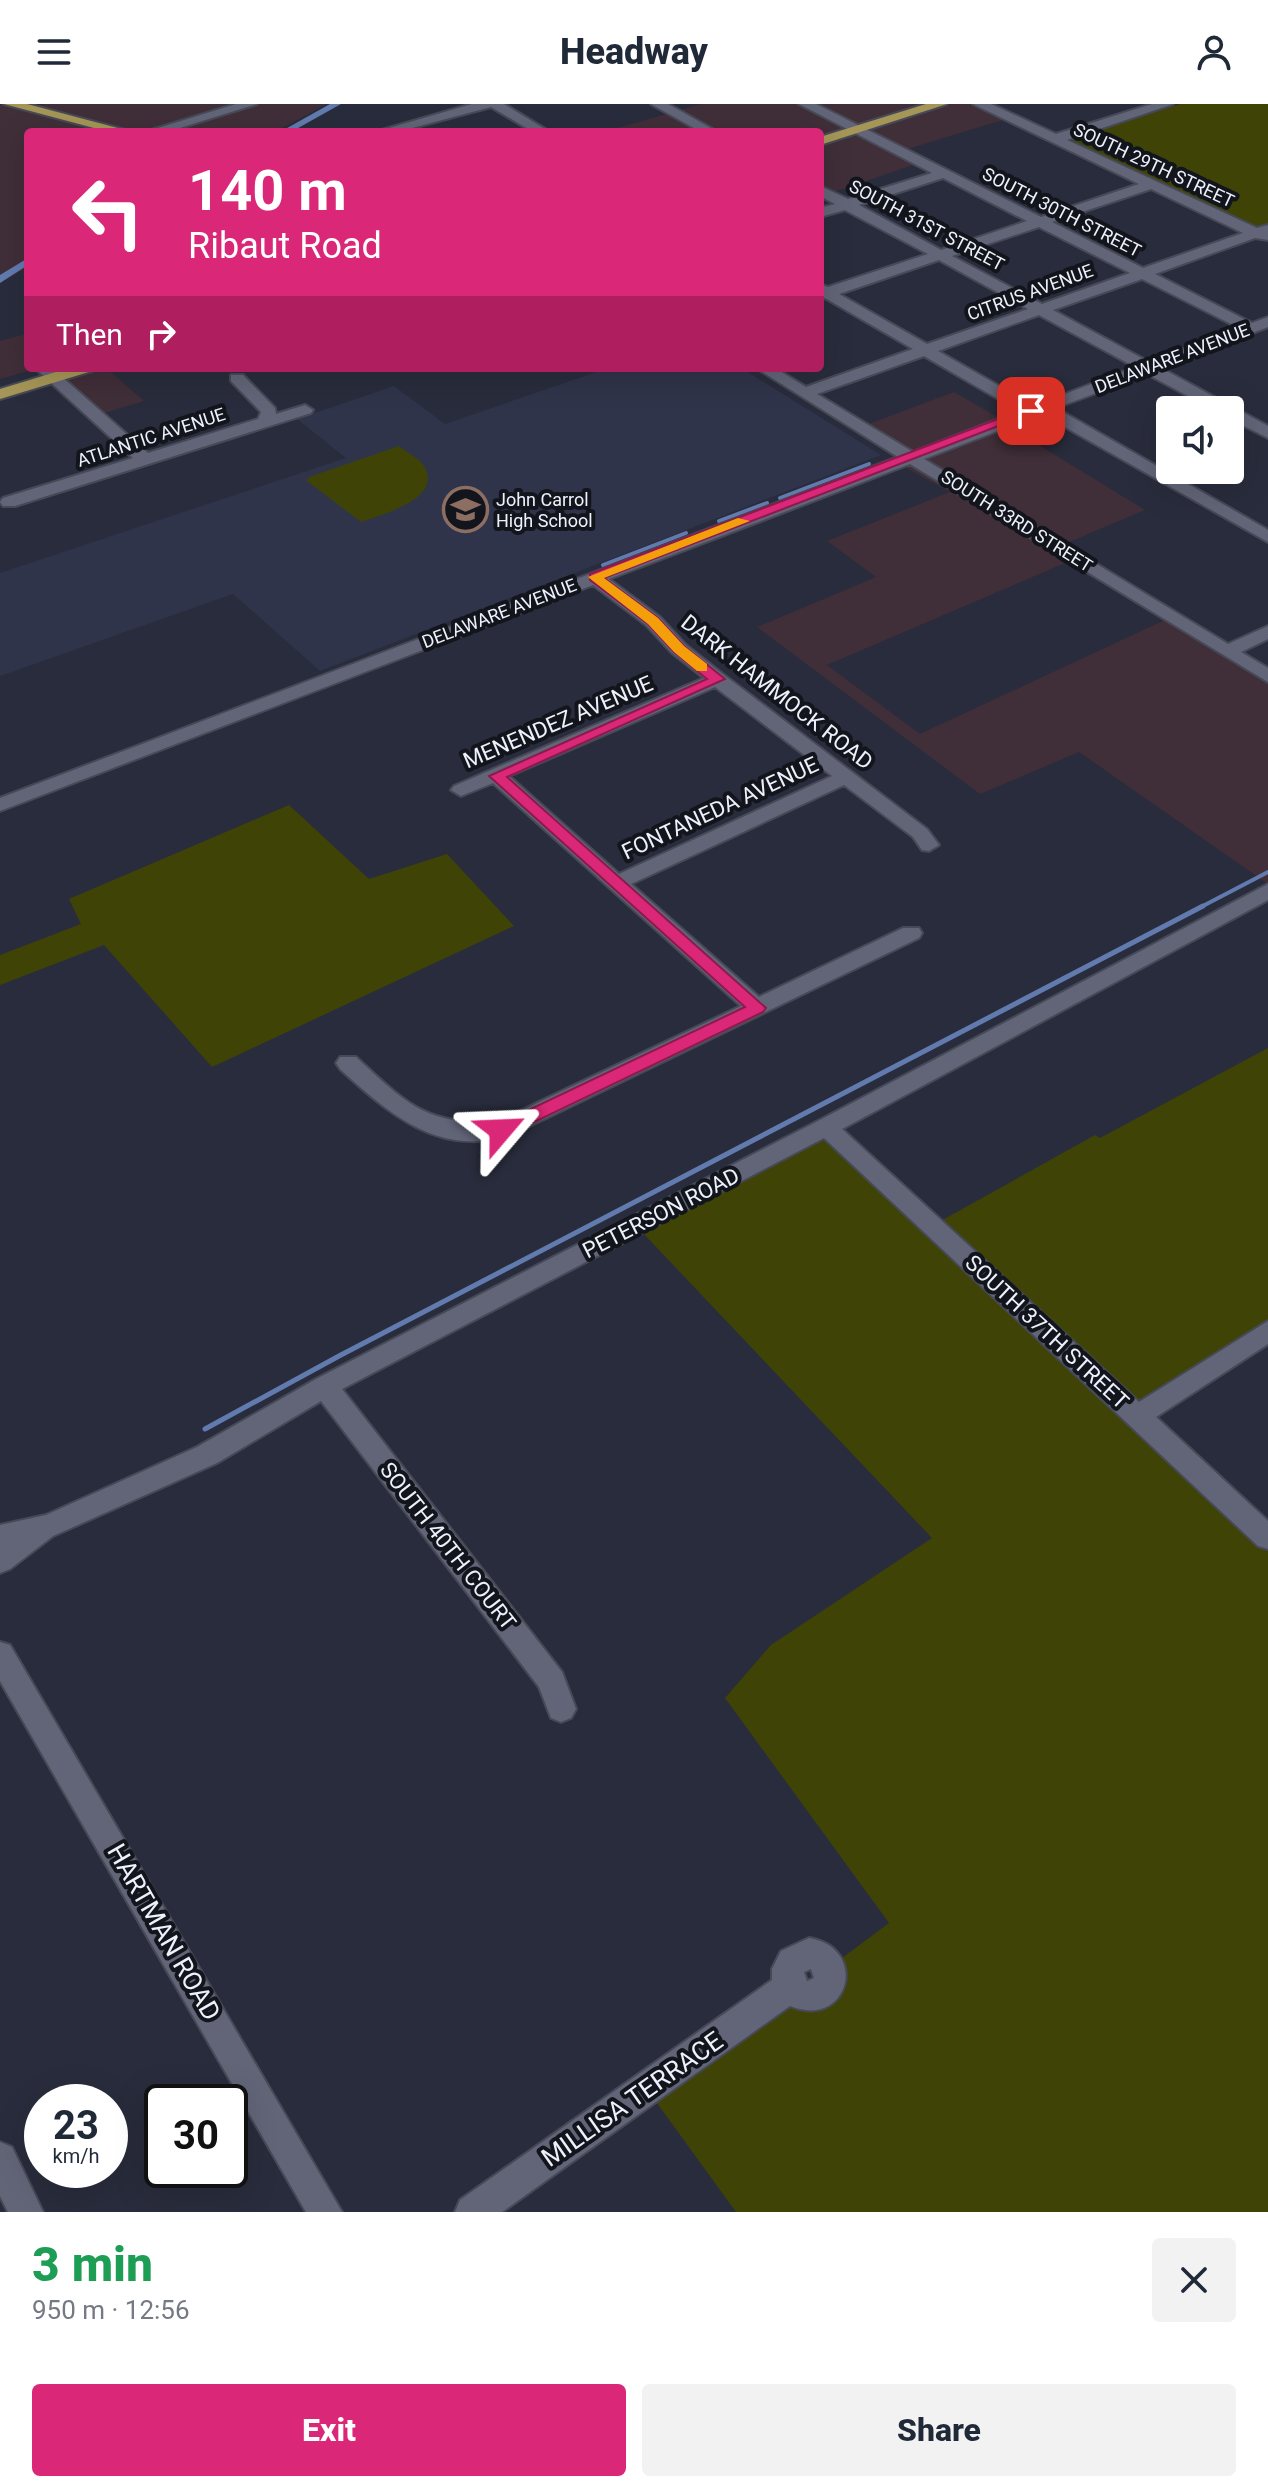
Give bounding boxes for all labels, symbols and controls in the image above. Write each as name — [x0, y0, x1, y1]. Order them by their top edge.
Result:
icon: menu — [32, 30, 76, 74]
icon: person — [1192, 30, 1236, 74]
text: Headway — [560, 31, 708, 73]
street label: SOUTH 29TH STREET — [1070, 119, 1238, 212]
text: 140 m — [188, 158, 347, 224]
icon: left — [56, 160, 160, 264]
street label: SOUTH 30TH STREET — [979, 163, 1145, 261]
street label: SOUTH 31ST STREET — [846, 175, 1008, 275]
text: Ribaut Road — [188, 225, 382, 267]
street label: CITRUS AVENUE — [964, 259, 1096, 325]
icon: right — [139, 312, 183, 356]
text: Then — [56, 317, 123, 352]
street label: DELAWARE AVENUE — [1092, 319, 1252, 397]
pin — [997, 377, 1065, 445]
icon: arrive — [1009, 389, 1053, 433]
map controls — [1156, 396, 1244, 484]
button: sound — [1156, 396, 1244, 484]
street label: ATLANTIC AVENUE — [74, 403, 228, 471]
street label: SOUTH 33RD STREET — [938, 466, 1097, 576]
school or university icon: John Carrol High School — [441, 485, 489, 533]
place label: John Carrol High School — [496, 489, 593, 531]
street label: DELAWARE AVENUE — [419, 574, 579, 652]
street label: DARK HAMMOCK ROAD — [676, 609, 878, 775]
street label: MENENDEZ AVENUE — [459, 671, 657, 773]
street label: FONTANEDA AVENUE — [618, 751, 822, 865]
position arrow — [459, 1088, 543, 1172]
street label: PETERSON ROAD — [579, 1163, 743, 1263]
street label: SOUTH 37TH STREET — [960, 1250, 1134, 1414]
street label: SOUTH 40TH COURT — [375, 1457, 521, 1635]
street label: HARTMAN ROAD — [101, 1838, 227, 2026]
street label: MILLISA TERRACE — [536, 2025, 728, 2173]
speed limit sign: 30 — [144, 2084, 248, 2188]
text: 23 — [53, 2102, 99, 2149]
text: km/h — [53, 2144, 99, 2168]
text: 3 min — [32, 2236, 153, 2293]
button: close — [1152, 2238, 1236, 2322]
text: 950 m · 12:56 — [32, 2295, 190, 2325]
button: Exit — [32, 2384, 626, 2476]
button: Share — [642, 2384, 1236, 2476]

